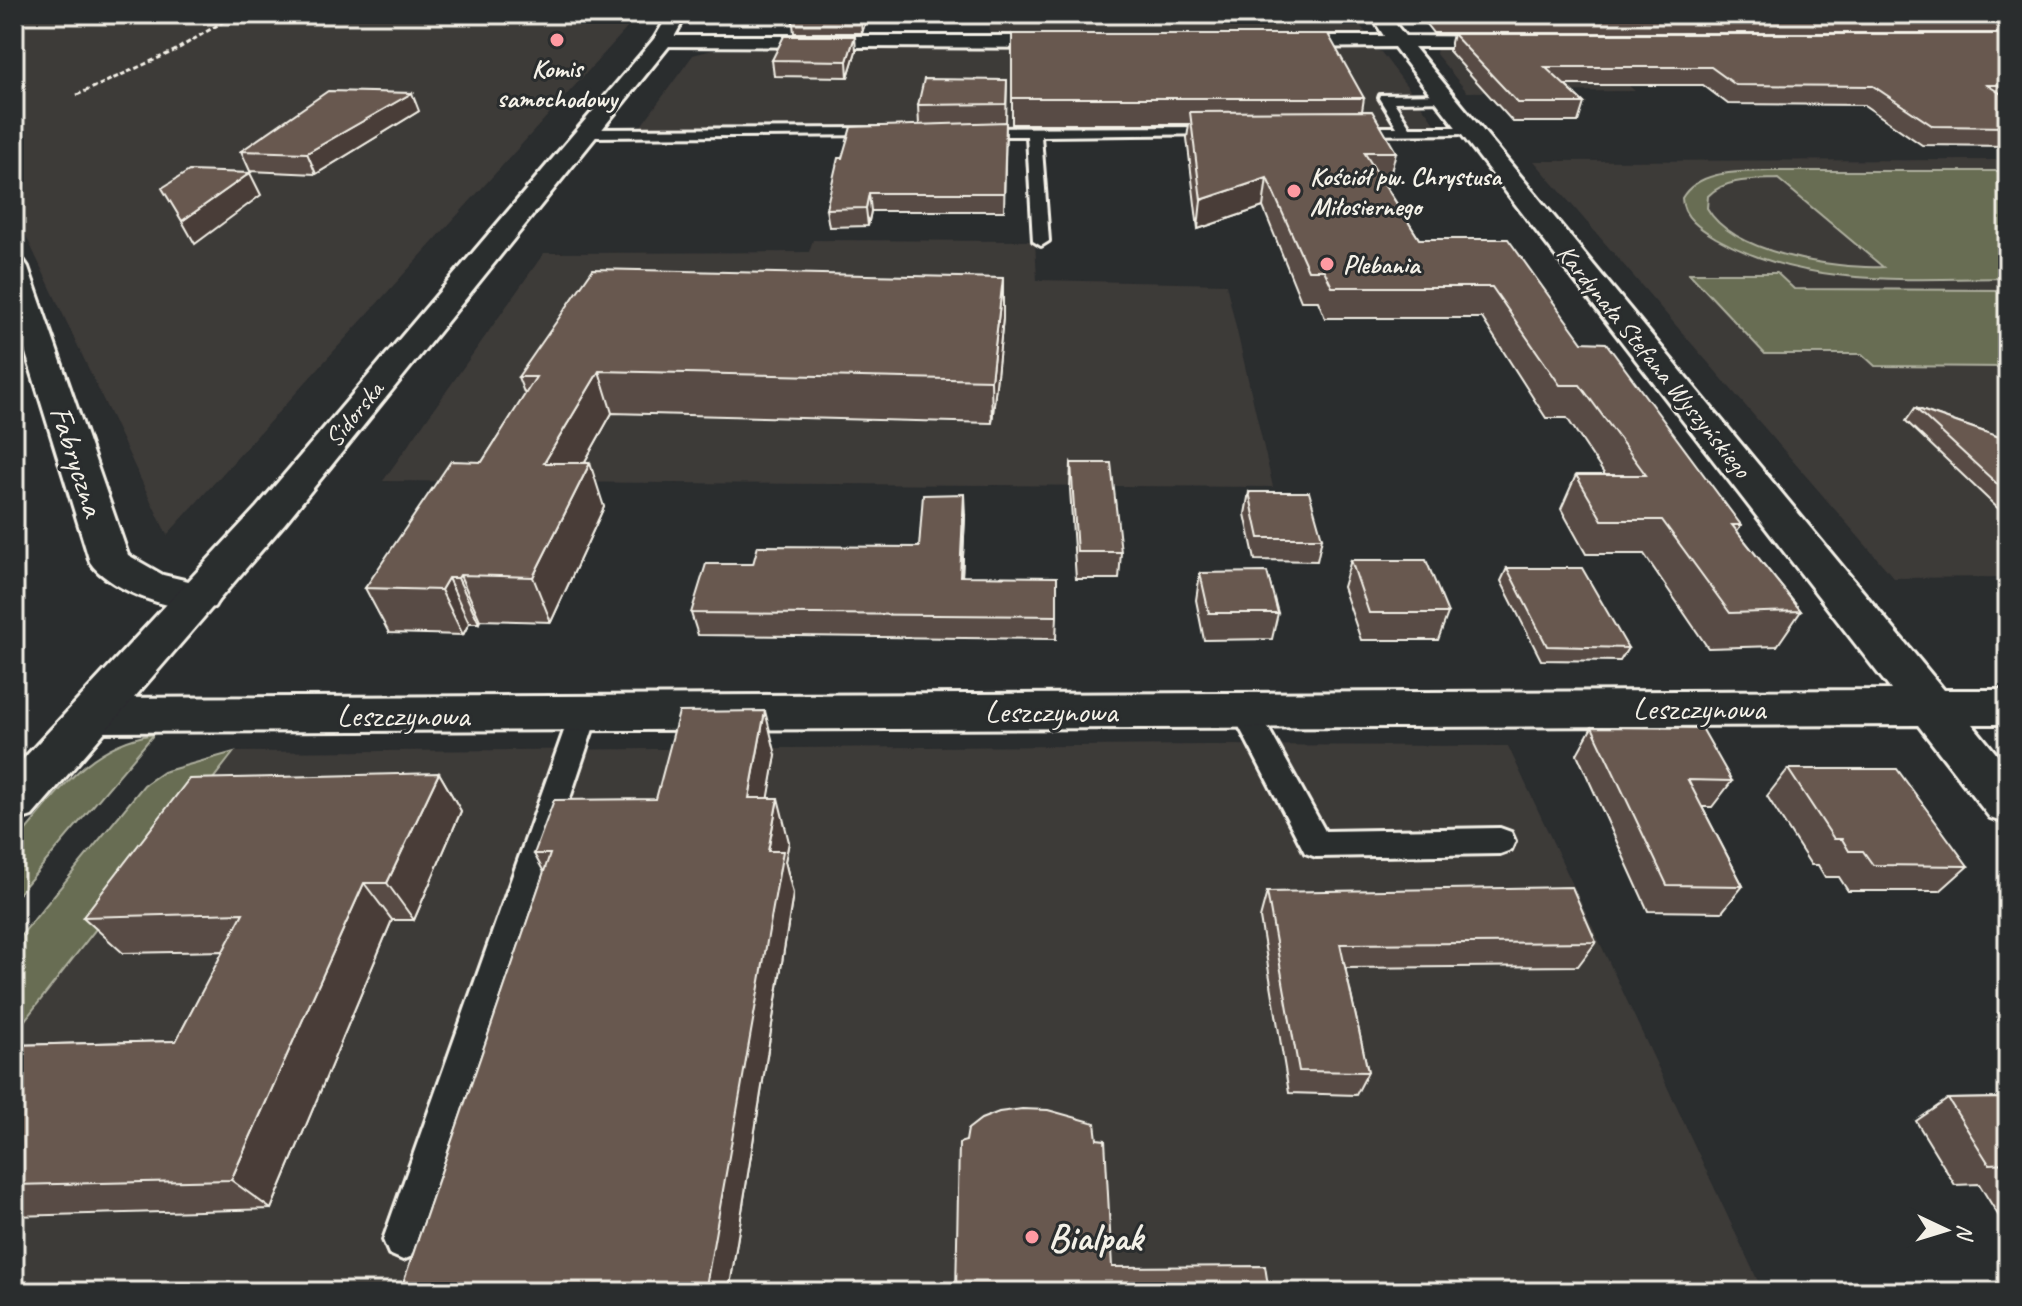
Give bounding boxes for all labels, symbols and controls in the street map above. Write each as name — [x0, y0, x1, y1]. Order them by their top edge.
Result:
marker: Komis samochodowy — [548, 31, 566, 49]
place label: Komis samochodowy — [497, 52, 620, 115]
place label: Kościół pw. Chrystusa Miłosiernego — [1310, 160, 1503, 223]
marker: Kościół pw. Chrystusa Miłosiernego — [1285, 182, 1303, 200]
street label: Kardynała Stefana Wyszyńskiego — [1550, 238, 1760, 486]
place label: Plebania — [1343, 248, 1422, 281]
marker: Plebania — [1318, 255, 1336, 273]
street label: Sidorska — [317, 372, 392, 454]
street label: Fabryczna — [40, 401, 115, 523]
street label: Leszczynowa — [1633, 688, 1768, 729]
street label: Leszczynowa — [985, 691, 1120, 732]
street label: Leszczynowa — [337, 695, 472, 736]
north arrow — [1906, 1190, 1986, 1270]
place label: Bialpak — [1048, 1214, 1146, 1261]
text: N — [1950, 1224, 1979, 1242]
marker: Bialpak — [1023, 1228, 1041, 1246]

